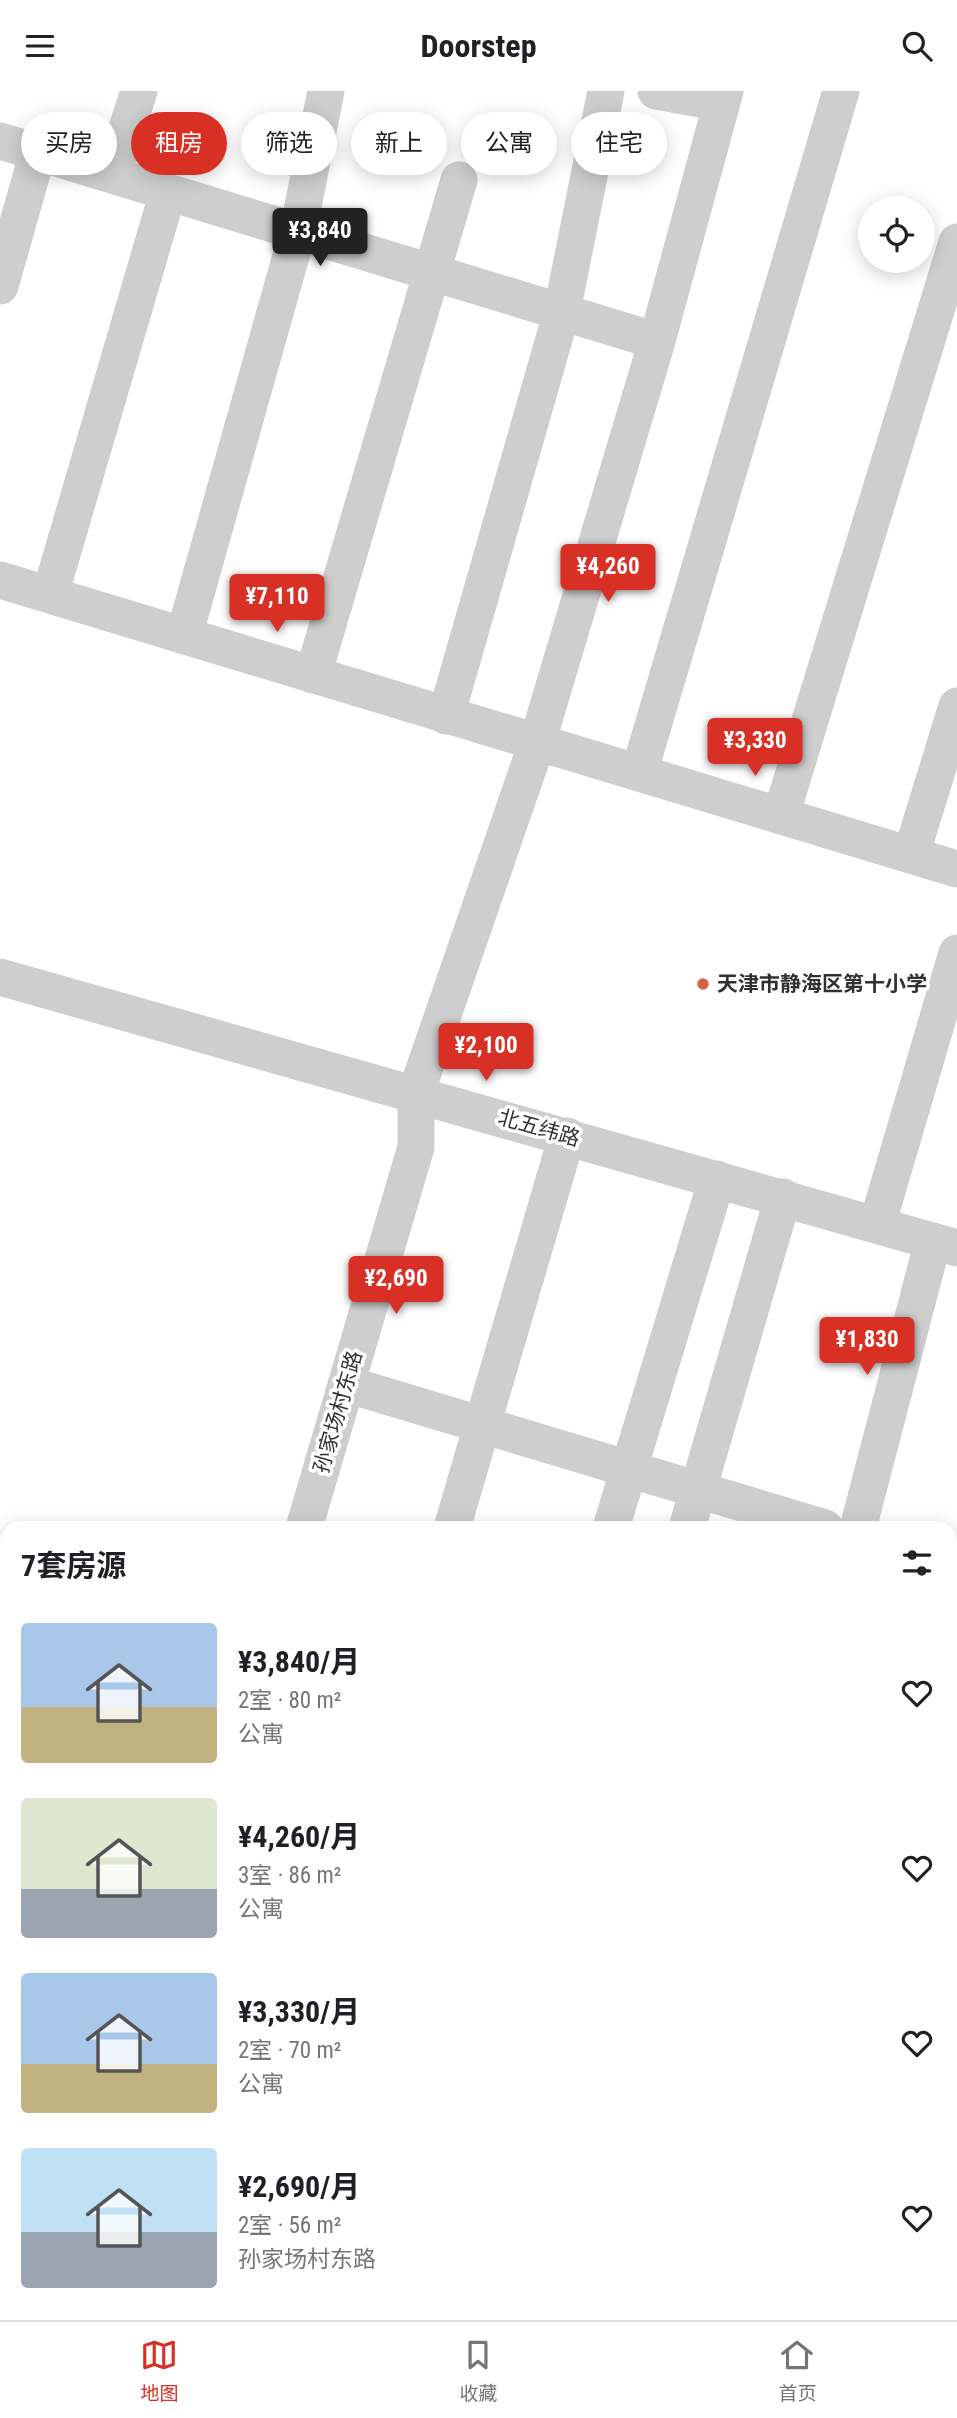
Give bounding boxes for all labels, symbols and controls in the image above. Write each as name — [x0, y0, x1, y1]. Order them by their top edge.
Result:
icon: menu — [21, 27, 59, 65]
text: Doorstep — [420, 27, 537, 65]
icon: search — [898, 27, 936, 65]
chip: 买房 — [21, 112, 117, 175]
chip: 租房 — [131, 112, 227, 175]
chip: 筛选 — [241, 112, 337, 175]
chip: 新上 — [351, 112, 447, 175]
chip: 公寓 — [461, 112, 557, 175]
chip: 住宅 — [571, 112, 667, 175]
map controls — [858, 196, 935, 273]
button: locate — [858, 196, 935, 273]
pin: ¥3,840 — [263, 209, 377, 268]
text: ¥3,840 — [288, 217, 352, 244]
pin: ¥4,260 — [551, 545, 665, 604]
text: ¥4,260 — [576, 553, 640, 580]
pin: ¥7,110 — [220, 575, 334, 634]
text: ¥7,110 — [245, 583, 309, 610]
pin: ¥3,330 — [698, 719, 812, 778]
text: ¥3,330 — [723, 727, 787, 754]
place label: 天津市静海区第十小学 — [717, 972, 927, 996]
marker: 天津市静海区第十小学 — [695, 976, 711, 992]
pin: ¥2,100 — [429, 1023, 543, 1083]
text: ¥2,100 — [454, 1032, 518, 1059]
street label: 北五纬路 — [495, 1105, 583, 1151]
pin: ¥2,690 — [339, 1257, 453, 1316]
text: ¥2,690 — [364, 1265, 428, 1292]
pin: ¥1,830 — [810, 1317, 924, 1377]
text: ¥1,830 — [835, 1326, 899, 1353]
street label: 孙家场村东路 — [309, 1348, 367, 1476]
icon: filters — [898, 1544, 936, 1582]
text: 7套房源 — [21, 1548, 126, 1583]
text: ¥3,840/月 — [238, 1644, 360, 1679]
icon: home — [77, 1651, 161, 1735]
icon: heart — [898, 1674, 936, 1712]
text: 2室 · 80 m² — [238, 1687, 341, 1714]
text: 公寓 — [238, 1721, 284, 1748]
text: ¥4,260/月 — [238, 1819, 360, 1854]
icon: home — [77, 1826, 161, 1910]
icon: heart — [898, 1849, 936, 1887]
text: 3室 · 86 m² — [238, 1862, 341, 1889]
text: 公寓 — [238, 1896, 284, 1923]
text: ¥3,330/月 — [238, 1994, 360, 2029]
icon: home — [77, 2001, 161, 2085]
icon: heart — [898, 2024, 936, 2062]
text: 2室 · 70 m² — [238, 2037, 341, 2064]
text: 公寓 — [238, 2071, 284, 2098]
text: ¥2,690/月 — [238, 2169, 360, 2204]
icon: home — [77, 2176, 161, 2260]
icon: heart — [898, 2199, 936, 2237]
text: 2室 · 56 m² — [238, 2212, 341, 2239]
text: 孙家场村东路 — [238, 2246, 376, 2273]
tab: 地图 — [140, 2336, 179, 2405]
tab: 收藏 — [459, 2336, 498, 2405]
tab: 首页 — [778, 2336, 817, 2405]

